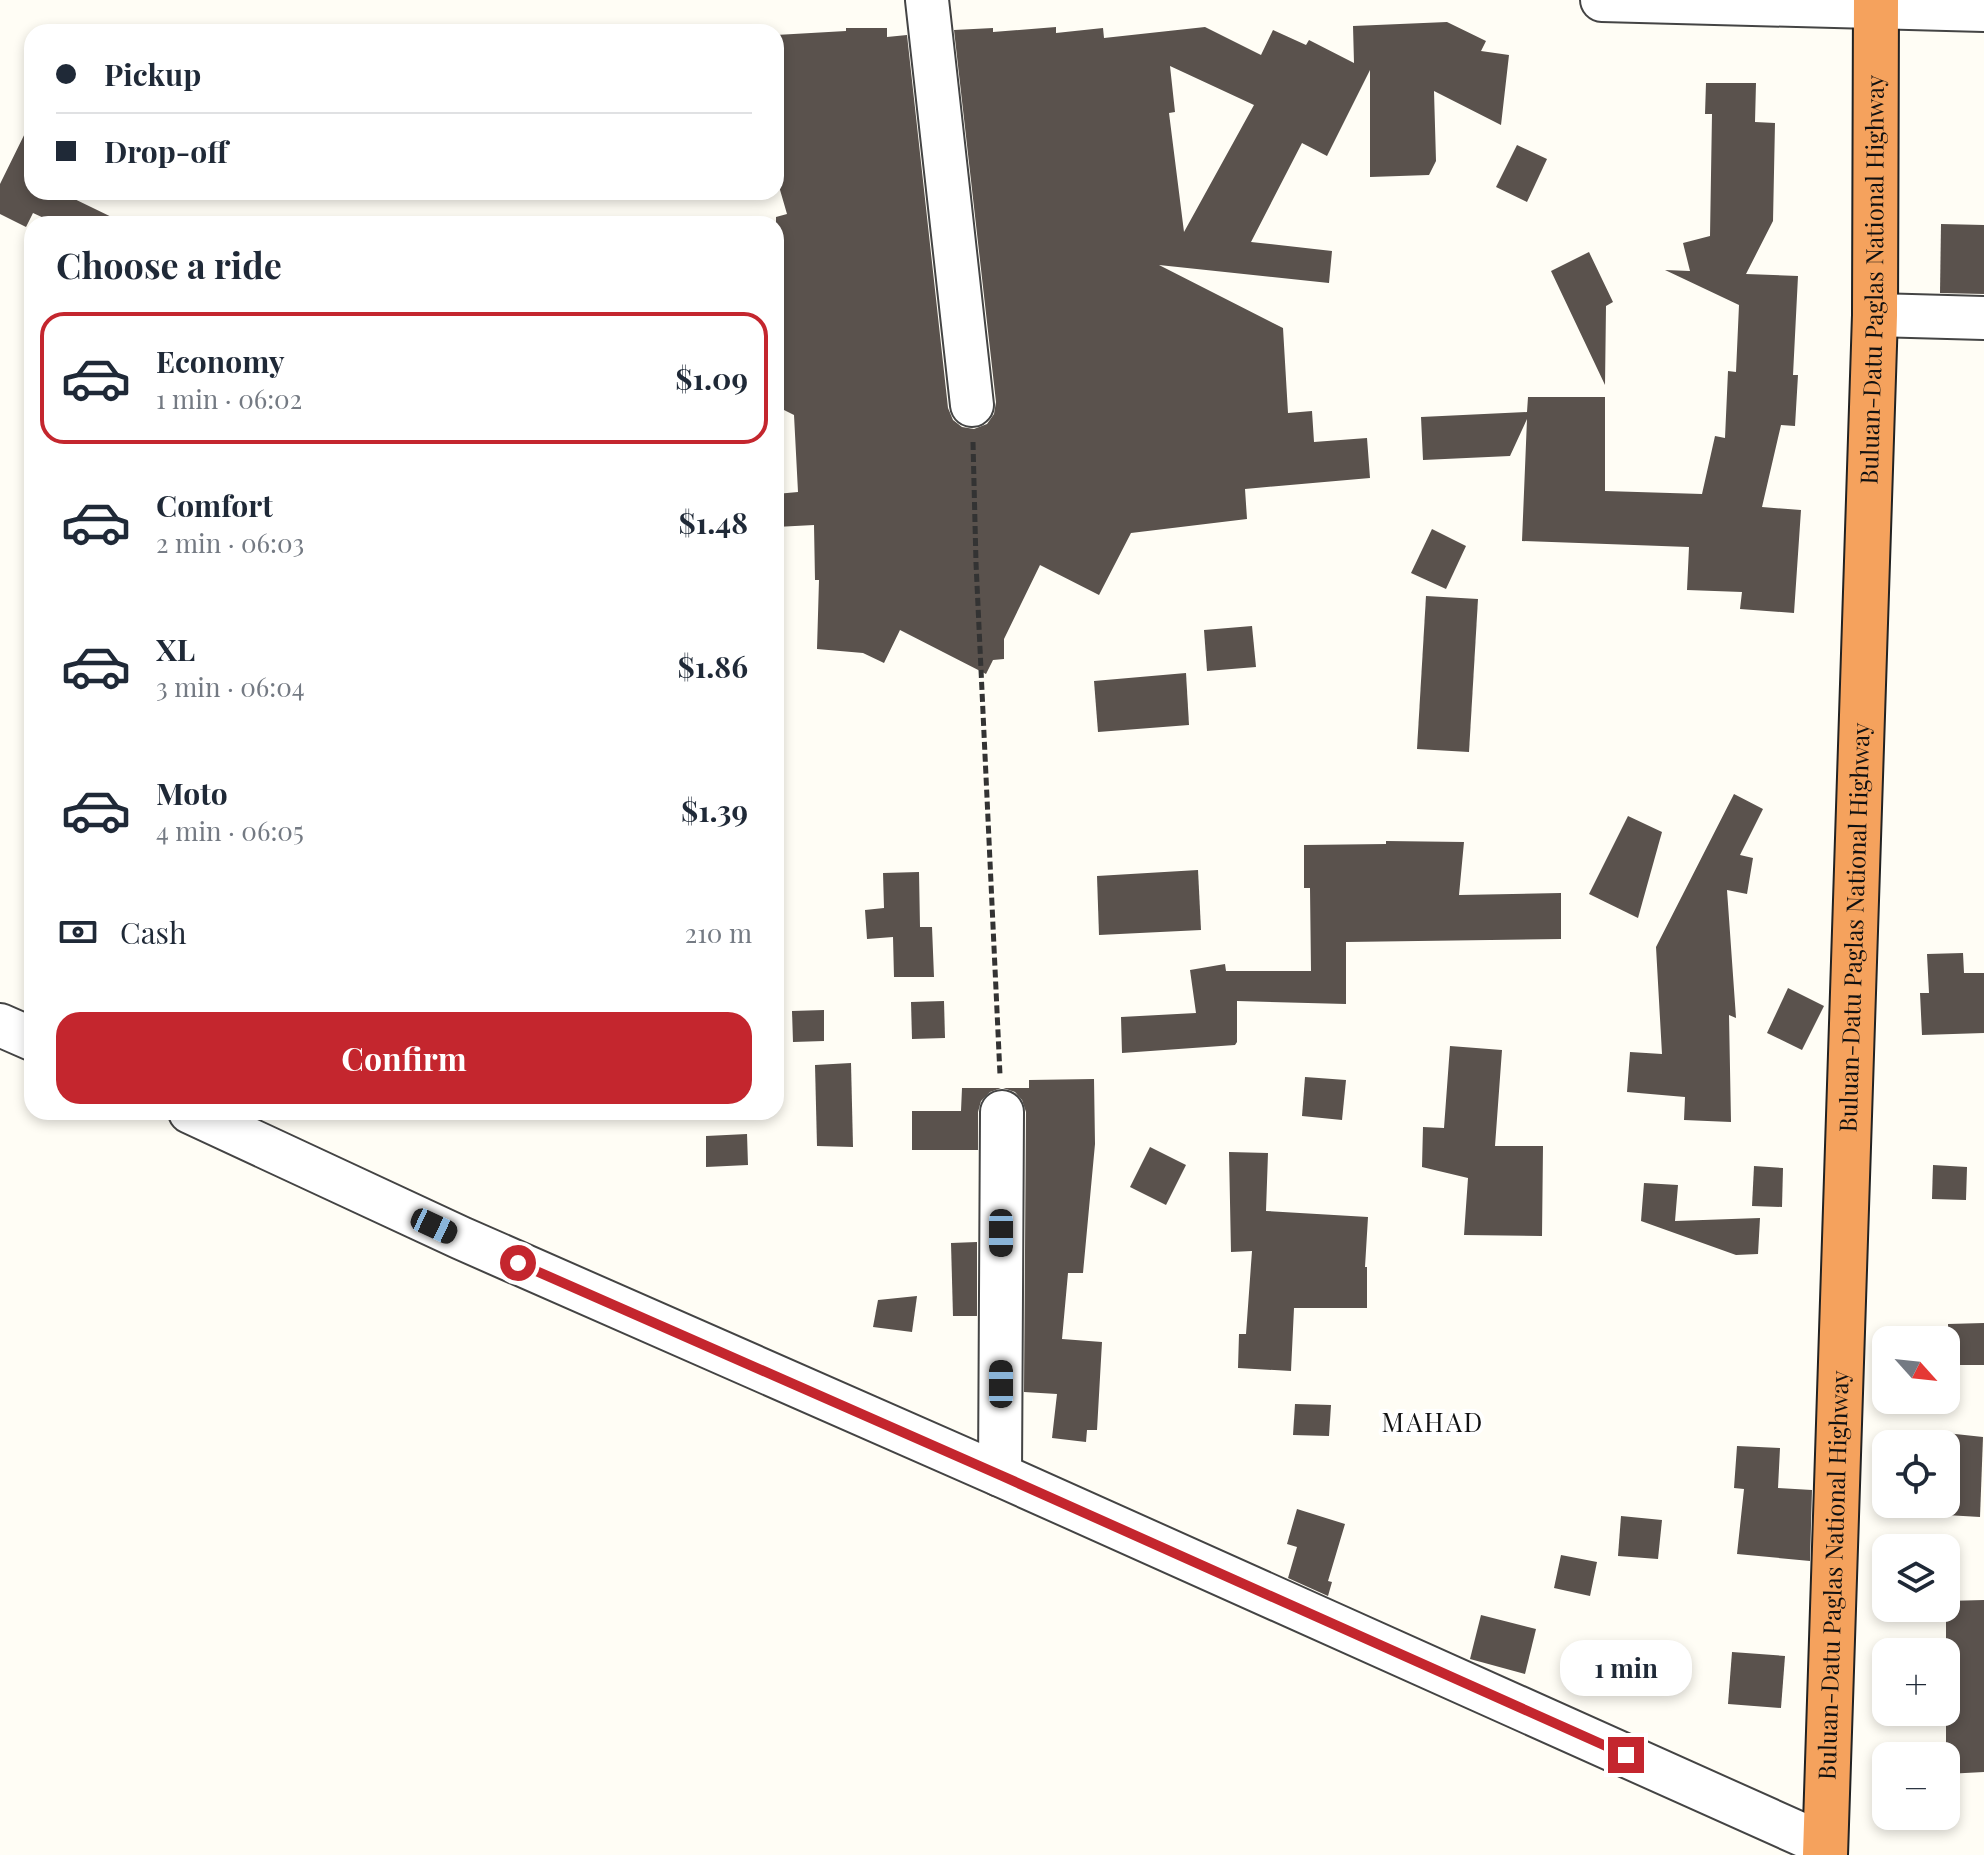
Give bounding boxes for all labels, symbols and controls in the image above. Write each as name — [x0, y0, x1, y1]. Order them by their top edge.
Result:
text: Pickup — [104, 54, 201, 94]
street label: Buluan-Datu Paglas National Highway — [1852, 75, 1890, 485]
text: Drop-off — [104, 131, 228, 171]
text: Choose a ride — [56, 240, 282, 288]
text: Economy — [156, 341, 285, 381]
icon: car — [60, 342, 132, 414]
text: $1.09 — [675, 358, 748, 398]
text: 1 min · 06:02 — [156, 381, 302, 416]
text: Comfort — [156, 485, 273, 525]
icon: car — [60, 486, 132, 558]
text: $1.48 — [679, 502, 748, 542]
text: 2 min · 06:03 — [156, 525, 304, 560]
text: XL — [156, 629, 195, 669]
icon: car — [60, 630, 132, 702]
text: $1.86 — [678, 646, 748, 686]
text: 3 min · 06:04 — [156, 669, 305, 704]
street label: Buluan-Datu Paglas National Highway — [1830, 722, 1876, 1133]
text: Moto — [156, 773, 228, 813]
icon: car — [60, 774, 132, 846]
text: $1.39 — [681, 790, 748, 830]
text: 4 min · 06:05 — [156, 813, 304, 848]
icon: cash — [56, 910, 100, 954]
text: Cash — [120, 912, 187, 952]
text: 210 m — [685, 915, 752, 950]
button: Confirm — [56, 1012, 752, 1104]
car — [407, 1205, 461, 1247]
car — [989, 1209, 1013, 1257]
route start — [500, 1245, 536, 1281]
north arrow — [1872, 1326, 1960, 1414]
map controls — [1872, 1326, 1960, 1830]
car — [989, 1360, 1013, 1408]
street label: Buluan-Datu Paglas National Highway — [1809, 1370, 1855, 1780]
district label: MAHAD — [1382, 1404, 1484, 1439]
button: locate — [1872, 1430, 1960, 1518]
button: layers — [1872, 1534, 1960, 1622]
button: + — [1872, 1638, 1960, 1726]
callout: 1 min — [1560, 1639, 1692, 1695]
text: 1 min — [1594, 1650, 1658, 1685]
route end — [1608, 1737, 1644, 1773]
button: − — [1872, 1742, 1960, 1830]

